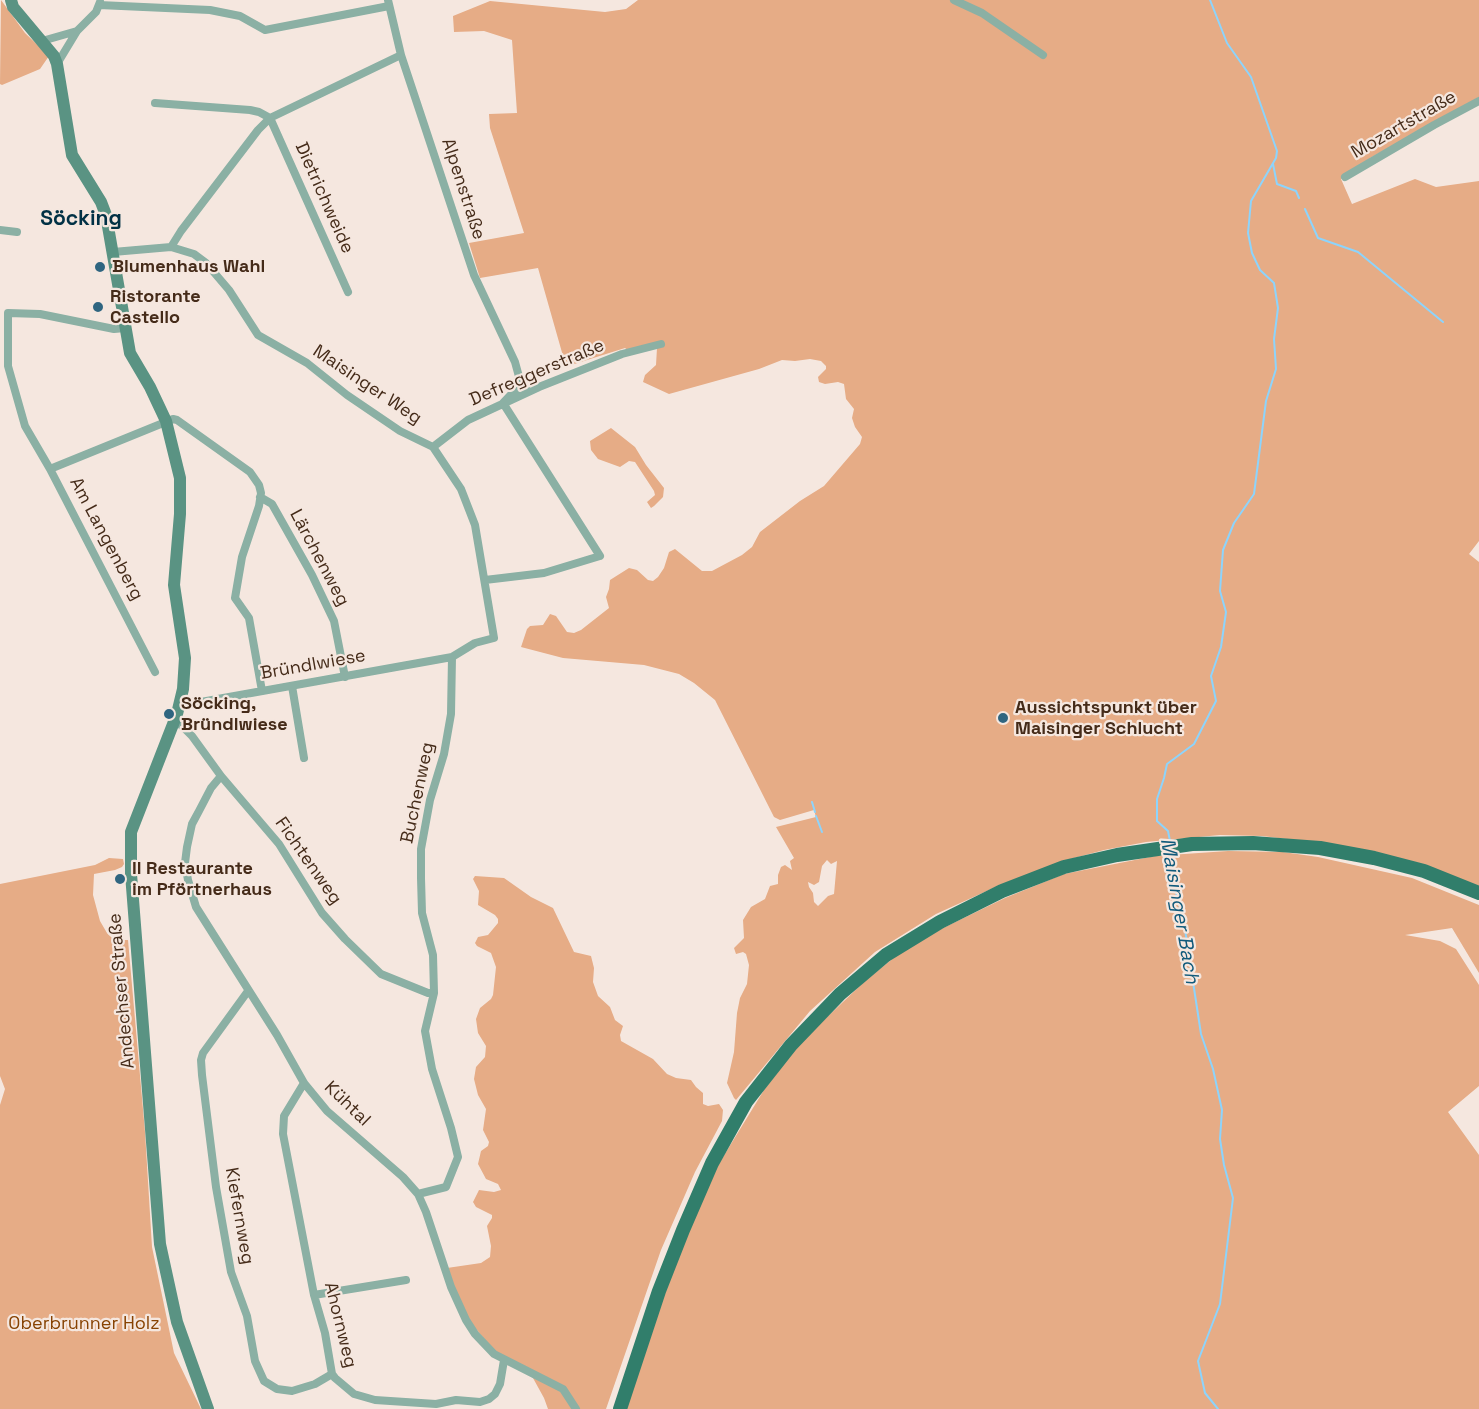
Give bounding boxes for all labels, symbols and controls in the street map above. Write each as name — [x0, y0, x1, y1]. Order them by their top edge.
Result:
street label: Mozartstraße — [1348, 86, 1460, 164]
street label: Alpenstraße — [436, 136, 490, 242]
street label: Dietrichweide — [290, 139, 358, 257]
district label: Söcking — [40, 206, 122, 232]
place label: Blumenhaus Wahl — [112, 256, 265, 278]
marker: Blumenhaus Wahl — [93, 260, 107, 274]
place label: Ristorante Castello — [110, 286, 201, 328]
marker: Ristorante Castello — [91, 300, 105, 314]
street label: Defreggerstraße — [466, 335, 608, 411]
street label: Maisinger Weg — [308, 341, 426, 429]
street label: Am Langenberg — [65, 474, 147, 604]
street label: Lärchenweg — [284, 506, 354, 610]
street label: Bründlwiese — [259, 645, 367, 685]
place label: Söcking, Bründlwiese — [181, 693, 288, 736]
place label: Aussichtspunkt über Maisinger Schlucht — [1015, 697, 1197, 740]
marker: Söcking, Bründlwiese — [162, 707, 176, 721]
marker: Aussichtspunkt über Maisinger Schlucht — [996, 711, 1010, 725]
street label: Buchenweg — [397, 740, 439, 846]
street label: Fichtenweg — [270, 813, 346, 909]
water label: Maisinger Bach — [1154, 836, 1204, 986]
place label: Il Restaurante im Pförtnerhaus — [132, 858, 272, 900]
marker: Il Restaurante im Pförtnerhaus — [113, 872, 127, 886]
street label: Andechser Straße — [104, 912, 140, 1070]
street label: Kühtal — [320, 1077, 374, 1131]
street label: Kiefernweg — [220, 1166, 258, 1266]
street label: Ahornweg — [319, 1280, 361, 1370]
park label: Oberbrunner Holz — [8, 1313, 160, 1335]

